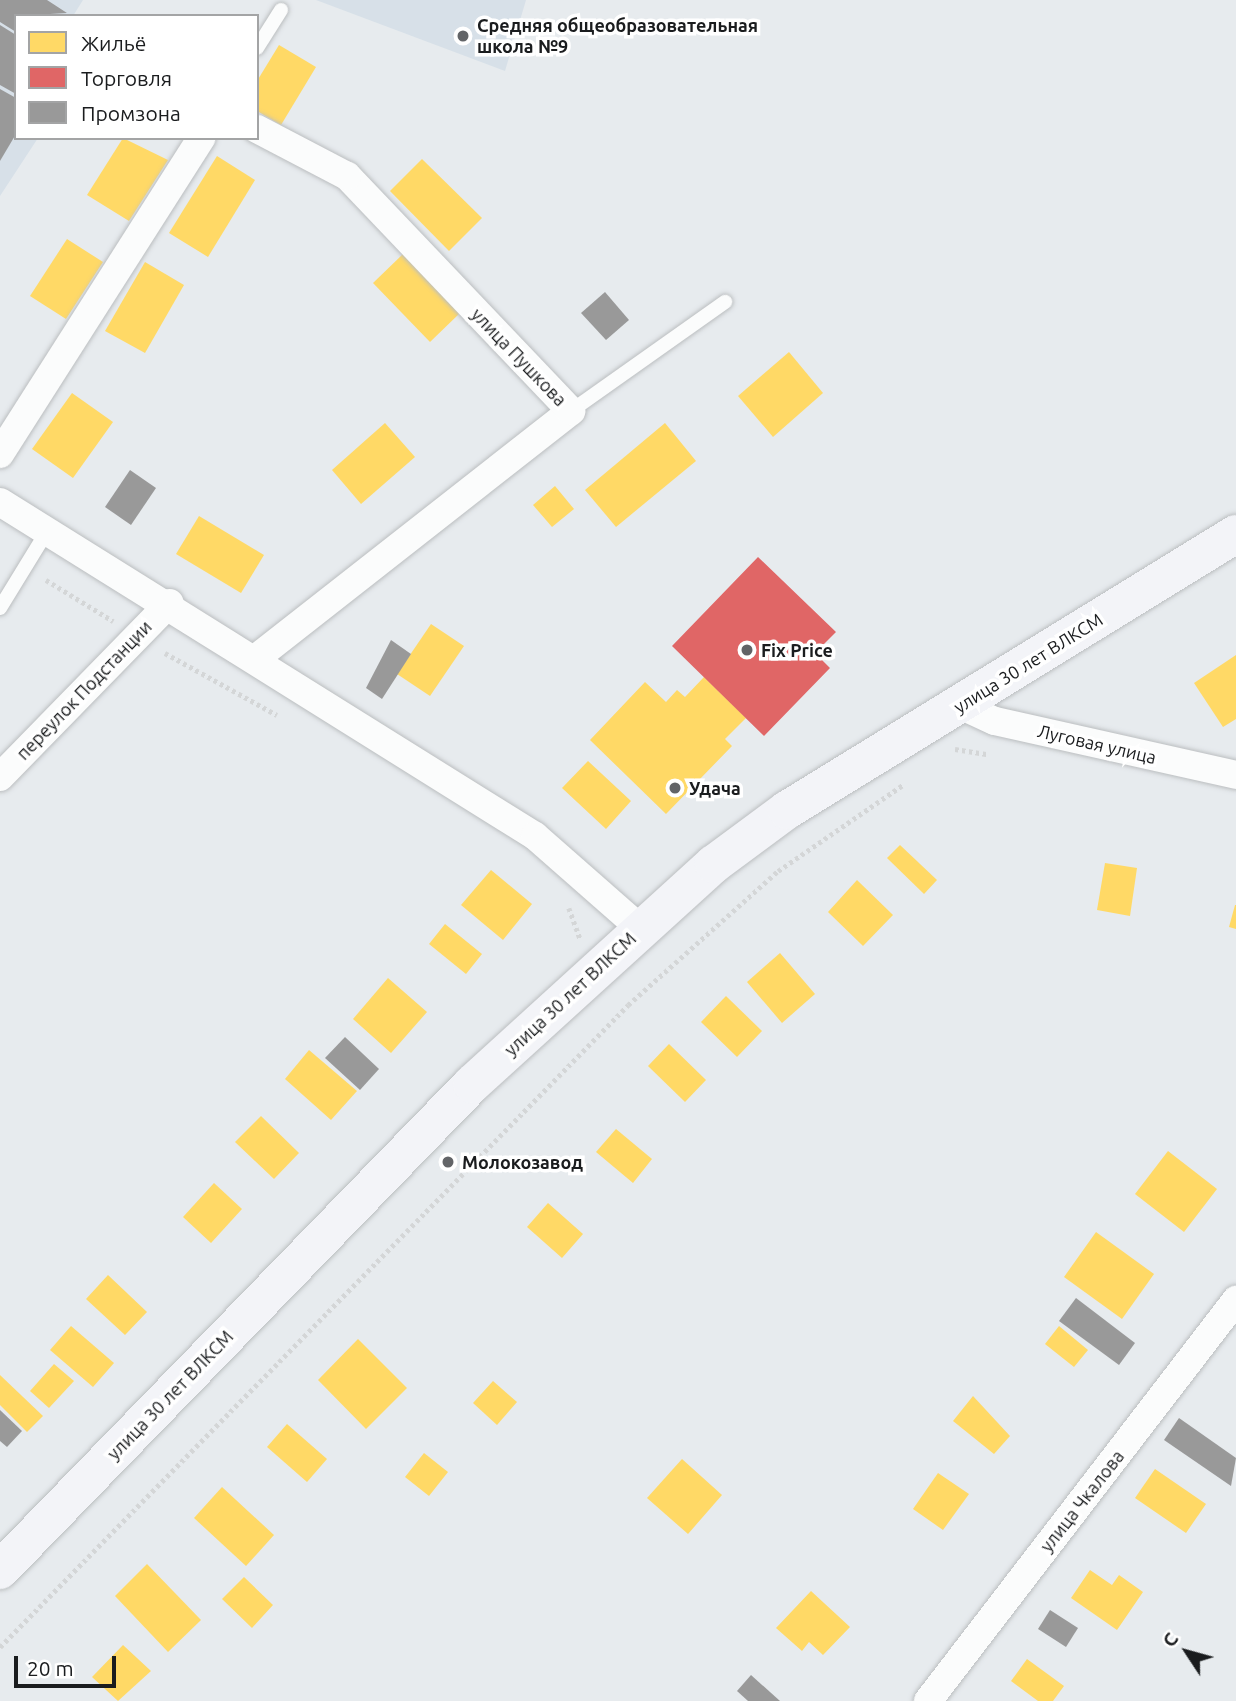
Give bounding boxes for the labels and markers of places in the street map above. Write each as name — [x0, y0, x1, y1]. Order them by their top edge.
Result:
place label: Средняя общеобразовательная школа №9 — [477, 15, 758, 58]
marker: Средняя общеобразовательная школа №9 — [455, 28, 471, 44]
place label: Fix Price — [761, 639, 833, 661]
marker: Fix Price — [739, 642, 755, 658]
place label: Удача — [689, 777, 741, 799]
marker: Удача — [667, 780, 683, 796]
place label: Молокозавод — [462, 1151, 583, 1173]
marker: Молокозавод — [440, 1154, 456, 1170]

